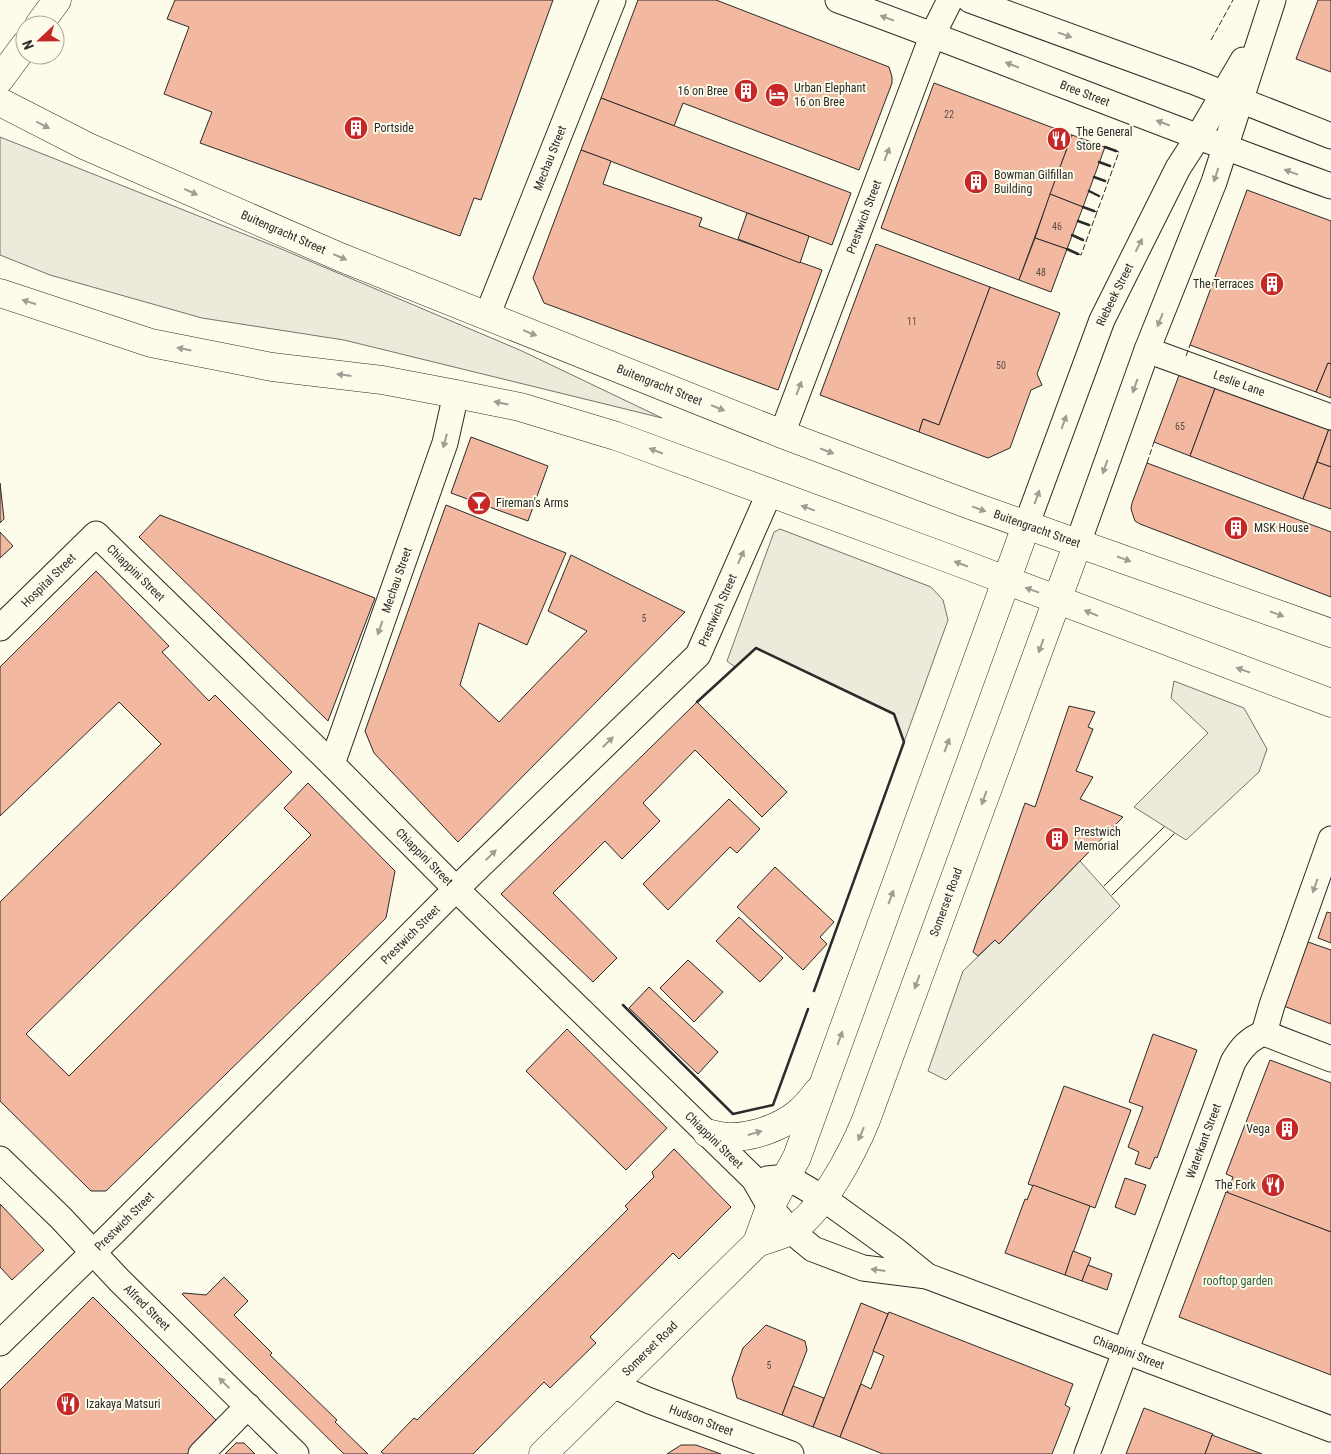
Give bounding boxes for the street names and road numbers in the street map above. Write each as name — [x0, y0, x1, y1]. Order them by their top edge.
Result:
street label: Bree Street — [1058, 78, 1112, 110]
street label: Mechau Street — [531, 123, 569, 193]
street label: Prestwich Street — [844, 178, 884, 256]
street label: Buitengracht Street — [239, 208, 328, 257]
street label: Riebeek Street — [1093, 261, 1136, 328]
street label: Buitengracht Street — [615, 362, 705, 409]
street label: Leslie Lane — [1211, 368, 1267, 399]
street label: Buitengracht Street — [992, 507, 1083, 551]
street label: Chiappini Street — [104, 542, 168, 604]
street label: Mechau Street — [379, 545, 415, 615]
street label: Hospital Street — [18, 550, 79, 610]
street label: Prestwich Street — [696, 571, 740, 649]
street label: Chiappini Street — [393, 825, 456, 889]
street label: Somerset Road — [927, 866, 965, 939]
street label: Prestwich Street — [378, 902, 443, 967]
street label: Waterkant Street — [1183, 1101, 1224, 1180]
street label: Chiappini Street — [682, 1109, 746, 1172]
street label: Prestwich Street — [92, 1189, 157, 1254]
street label: Alfred Street — [121, 1282, 173, 1334]
street label: Somerset Road — [619, 1318, 680, 1379]
street label: Chiappini Street — [1091, 1333, 1167, 1372]
street label: Hudson Street — [667, 1402, 736, 1439]

